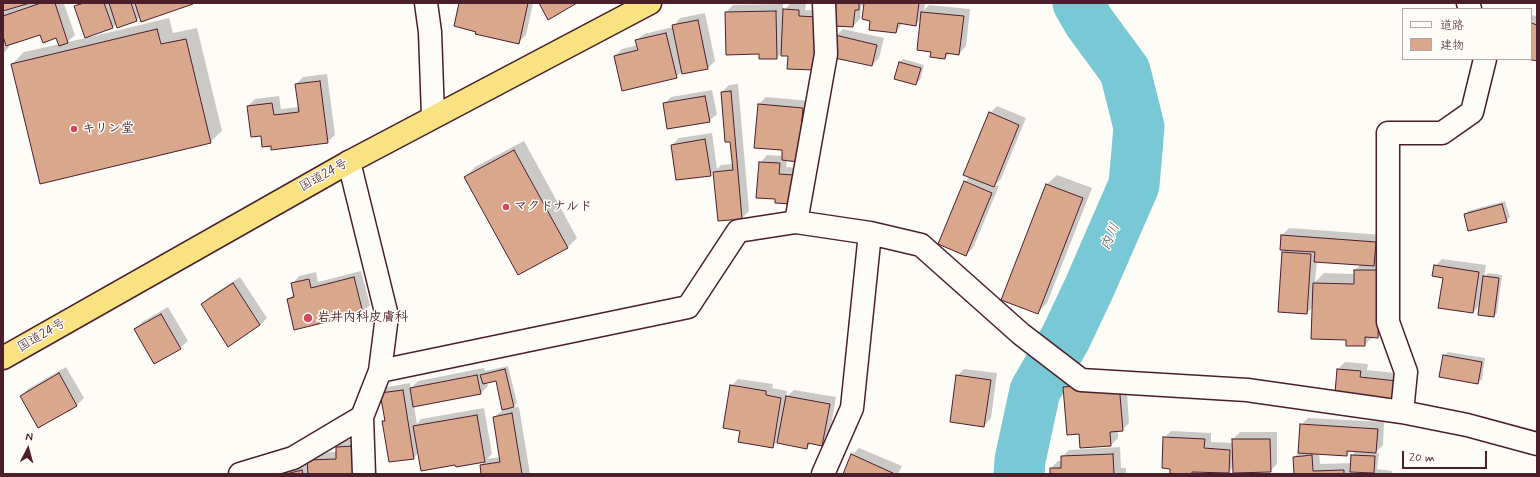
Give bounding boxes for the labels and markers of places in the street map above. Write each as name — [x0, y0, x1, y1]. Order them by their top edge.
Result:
place label: キリン堂 — [82, 121, 134, 137]
marker: キリン堂 — [69, 124, 79, 134]
place label: マクドナルド — [514, 199, 592, 215]
marker: マクドナルド — [501, 202, 511, 212]
place label: 岩井内科皮膚科 — [317, 310, 408, 326]
marker: 岩井内科皮膚科 — [302, 312, 314, 324]

